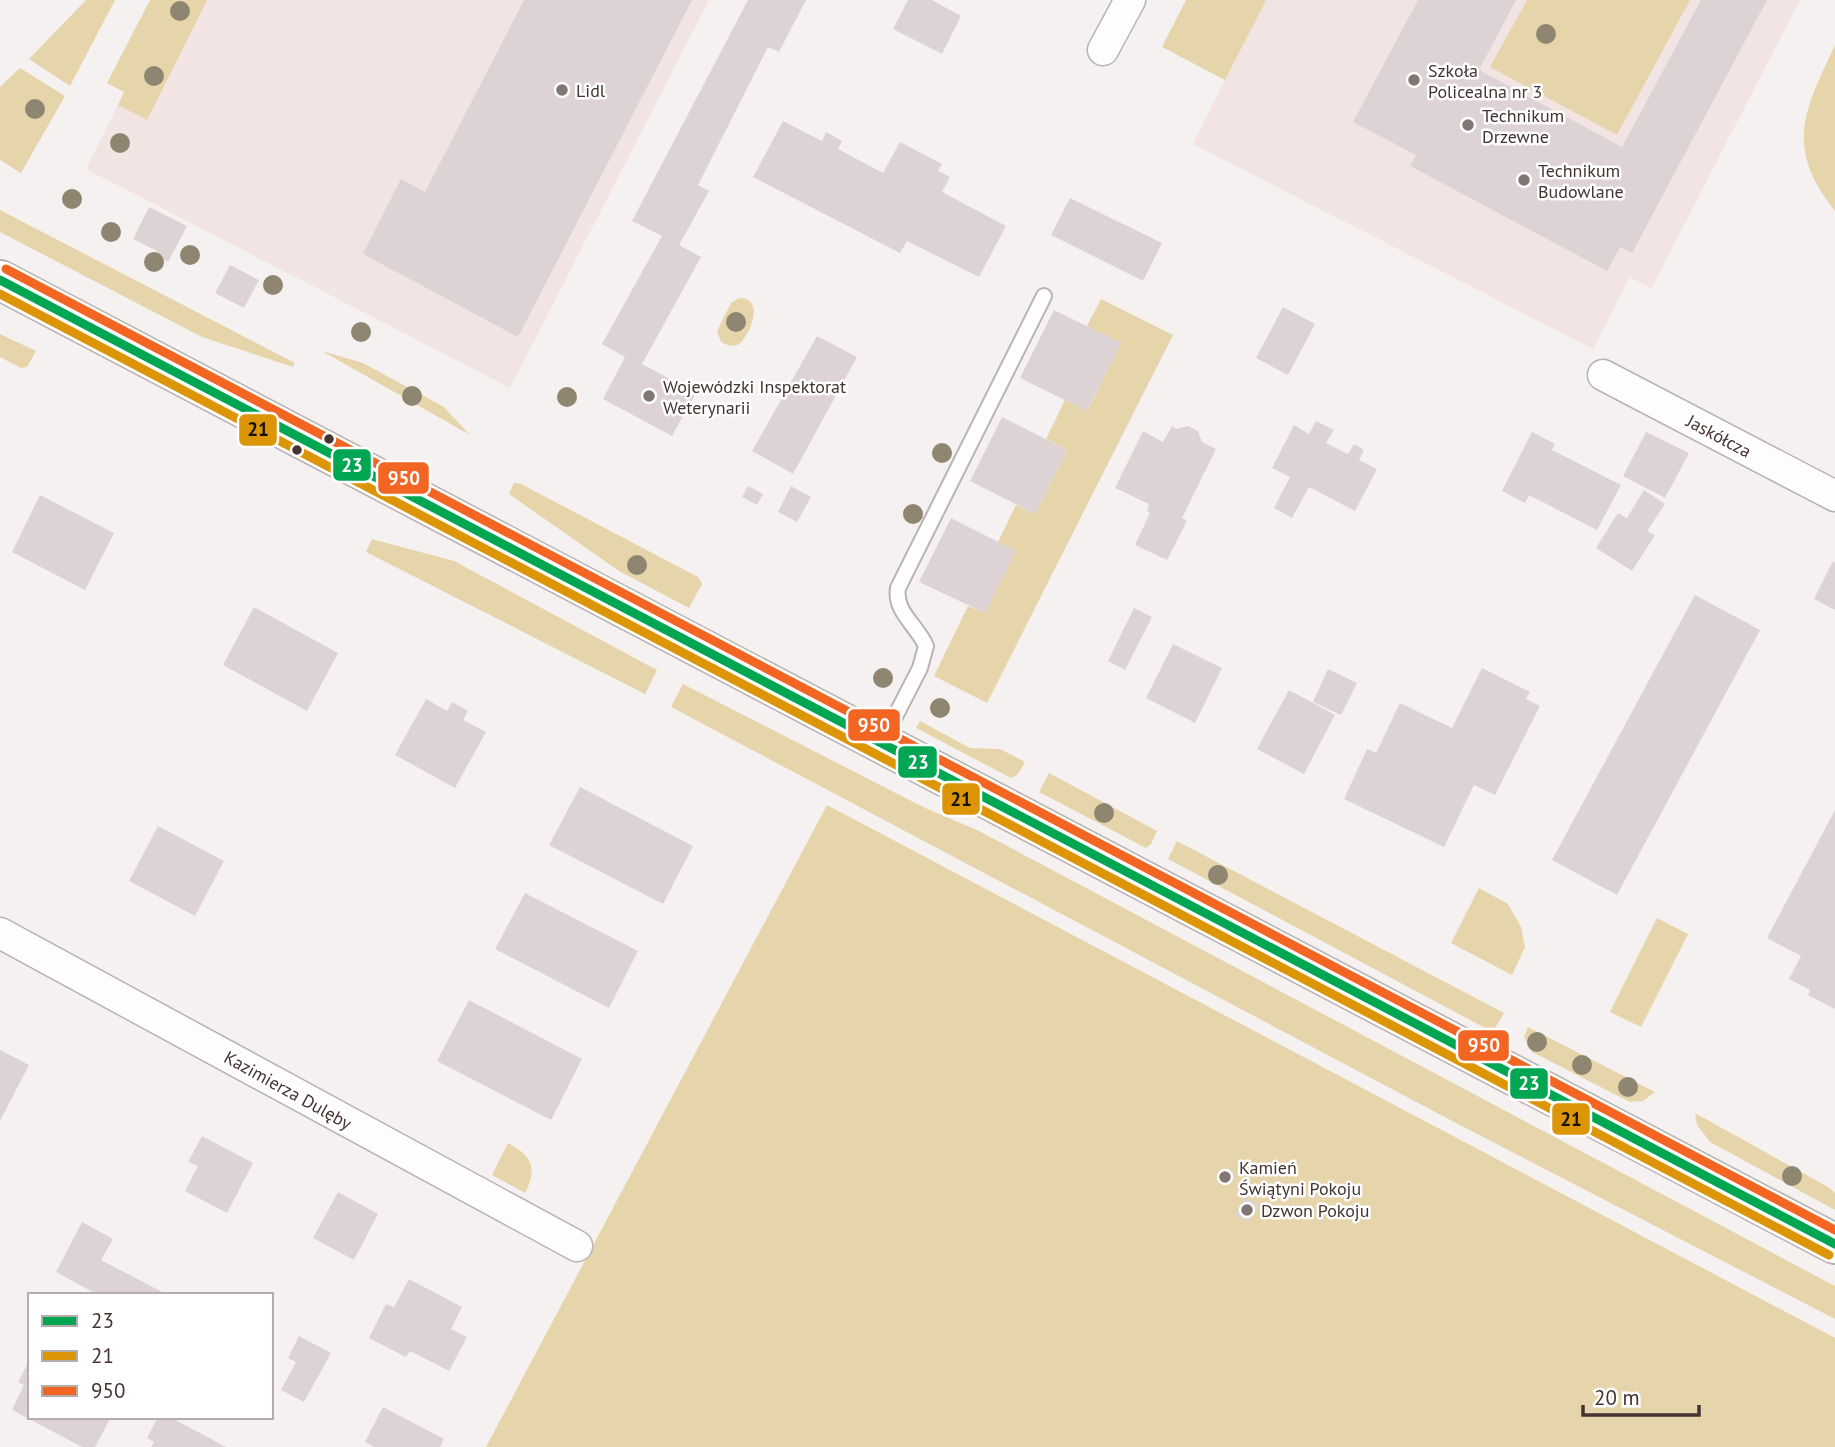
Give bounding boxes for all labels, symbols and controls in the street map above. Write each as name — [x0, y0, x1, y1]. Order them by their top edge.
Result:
place label: Szkoła Policealna nr 3 — [1428, 59, 1542, 103]
marker: Szkoła Policealna nr 3 — [1406, 72, 1422, 88]
place label: Lidl — [576, 79, 606, 102]
marker: Lidl — [554, 82, 570, 98]
place label: Technikum Drzewne — [1482, 104, 1564, 148]
marker: Technikum Drzewne — [1460, 117, 1476, 133]
place label: Technikum Budowlane — [1538, 159, 1624, 203]
marker: Technikum Budowlane — [1516, 172, 1532, 188]
place label: Wojewódzki Inspektorat Weterynarii — [663, 375, 846, 419]
marker: Wojewódzki Inspektorat Weterynarii — [641, 388, 657, 404]
street label: Jaskółcza — [1682, 409, 1755, 463]
line badge: 21 — [238, 413, 278, 447]
text: 21 — [247, 417, 269, 441]
unlabelled marker — [322, 432, 336, 446]
unlabelled marker — [290, 443, 304, 457]
line badge: 23 — [332, 448, 372, 482]
text: 23 — [341, 453, 363, 477]
line badge: 950 — [377, 461, 430, 495]
text: 950 — [388, 466, 420, 490]
line badge: 950 — [847, 708, 901, 742]
text: 950 — [858, 713, 890, 737]
line badge: 23 — [897, 745, 938, 779]
text: 23 — [907, 750, 929, 774]
line badge: 21 — [941, 782, 981, 816]
text: 21 — [950, 787, 972, 811]
line badge: 950 — [1457, 1029, 1510, 1062]
text: 950 — [1468, 1033, 1500, 1057]
street label: Kazimierza Dulęby — [220, 1045, 356, 1135]
line badge: 23 — [1509, 1067, 1549, 1100]
text: 23 — [1518, 1071, 1540, 1095]
line badge: 21 — [1551, 1102, 1591, 1136]
text: 21 — [1560, 1107, 1582, 1131]
place label: Kamień Świątyni Pokoju — [1239, 1156, 1361, 1200]
marker: Kamień Świątyni Pokoju — [1217, 1169, 1233, 1185]
place label: Dzwon Pokoju — [1261, 1199, 1369, 1222]
marker: Dzwon Pokoju — [1239, 1202, 1255, 1218]
legend — [28, 1293, 273, 1419]
text: 23 — [91, 1307, 114, 1334]
text: 21 — [91, 1342, 114, 1369]
scale bar — [1583, 1374, 1699, 1418]
text: 950 — [91, 1377, 125, 1404]
text: 20 m — [1594, 1384, 1640, 1411]

